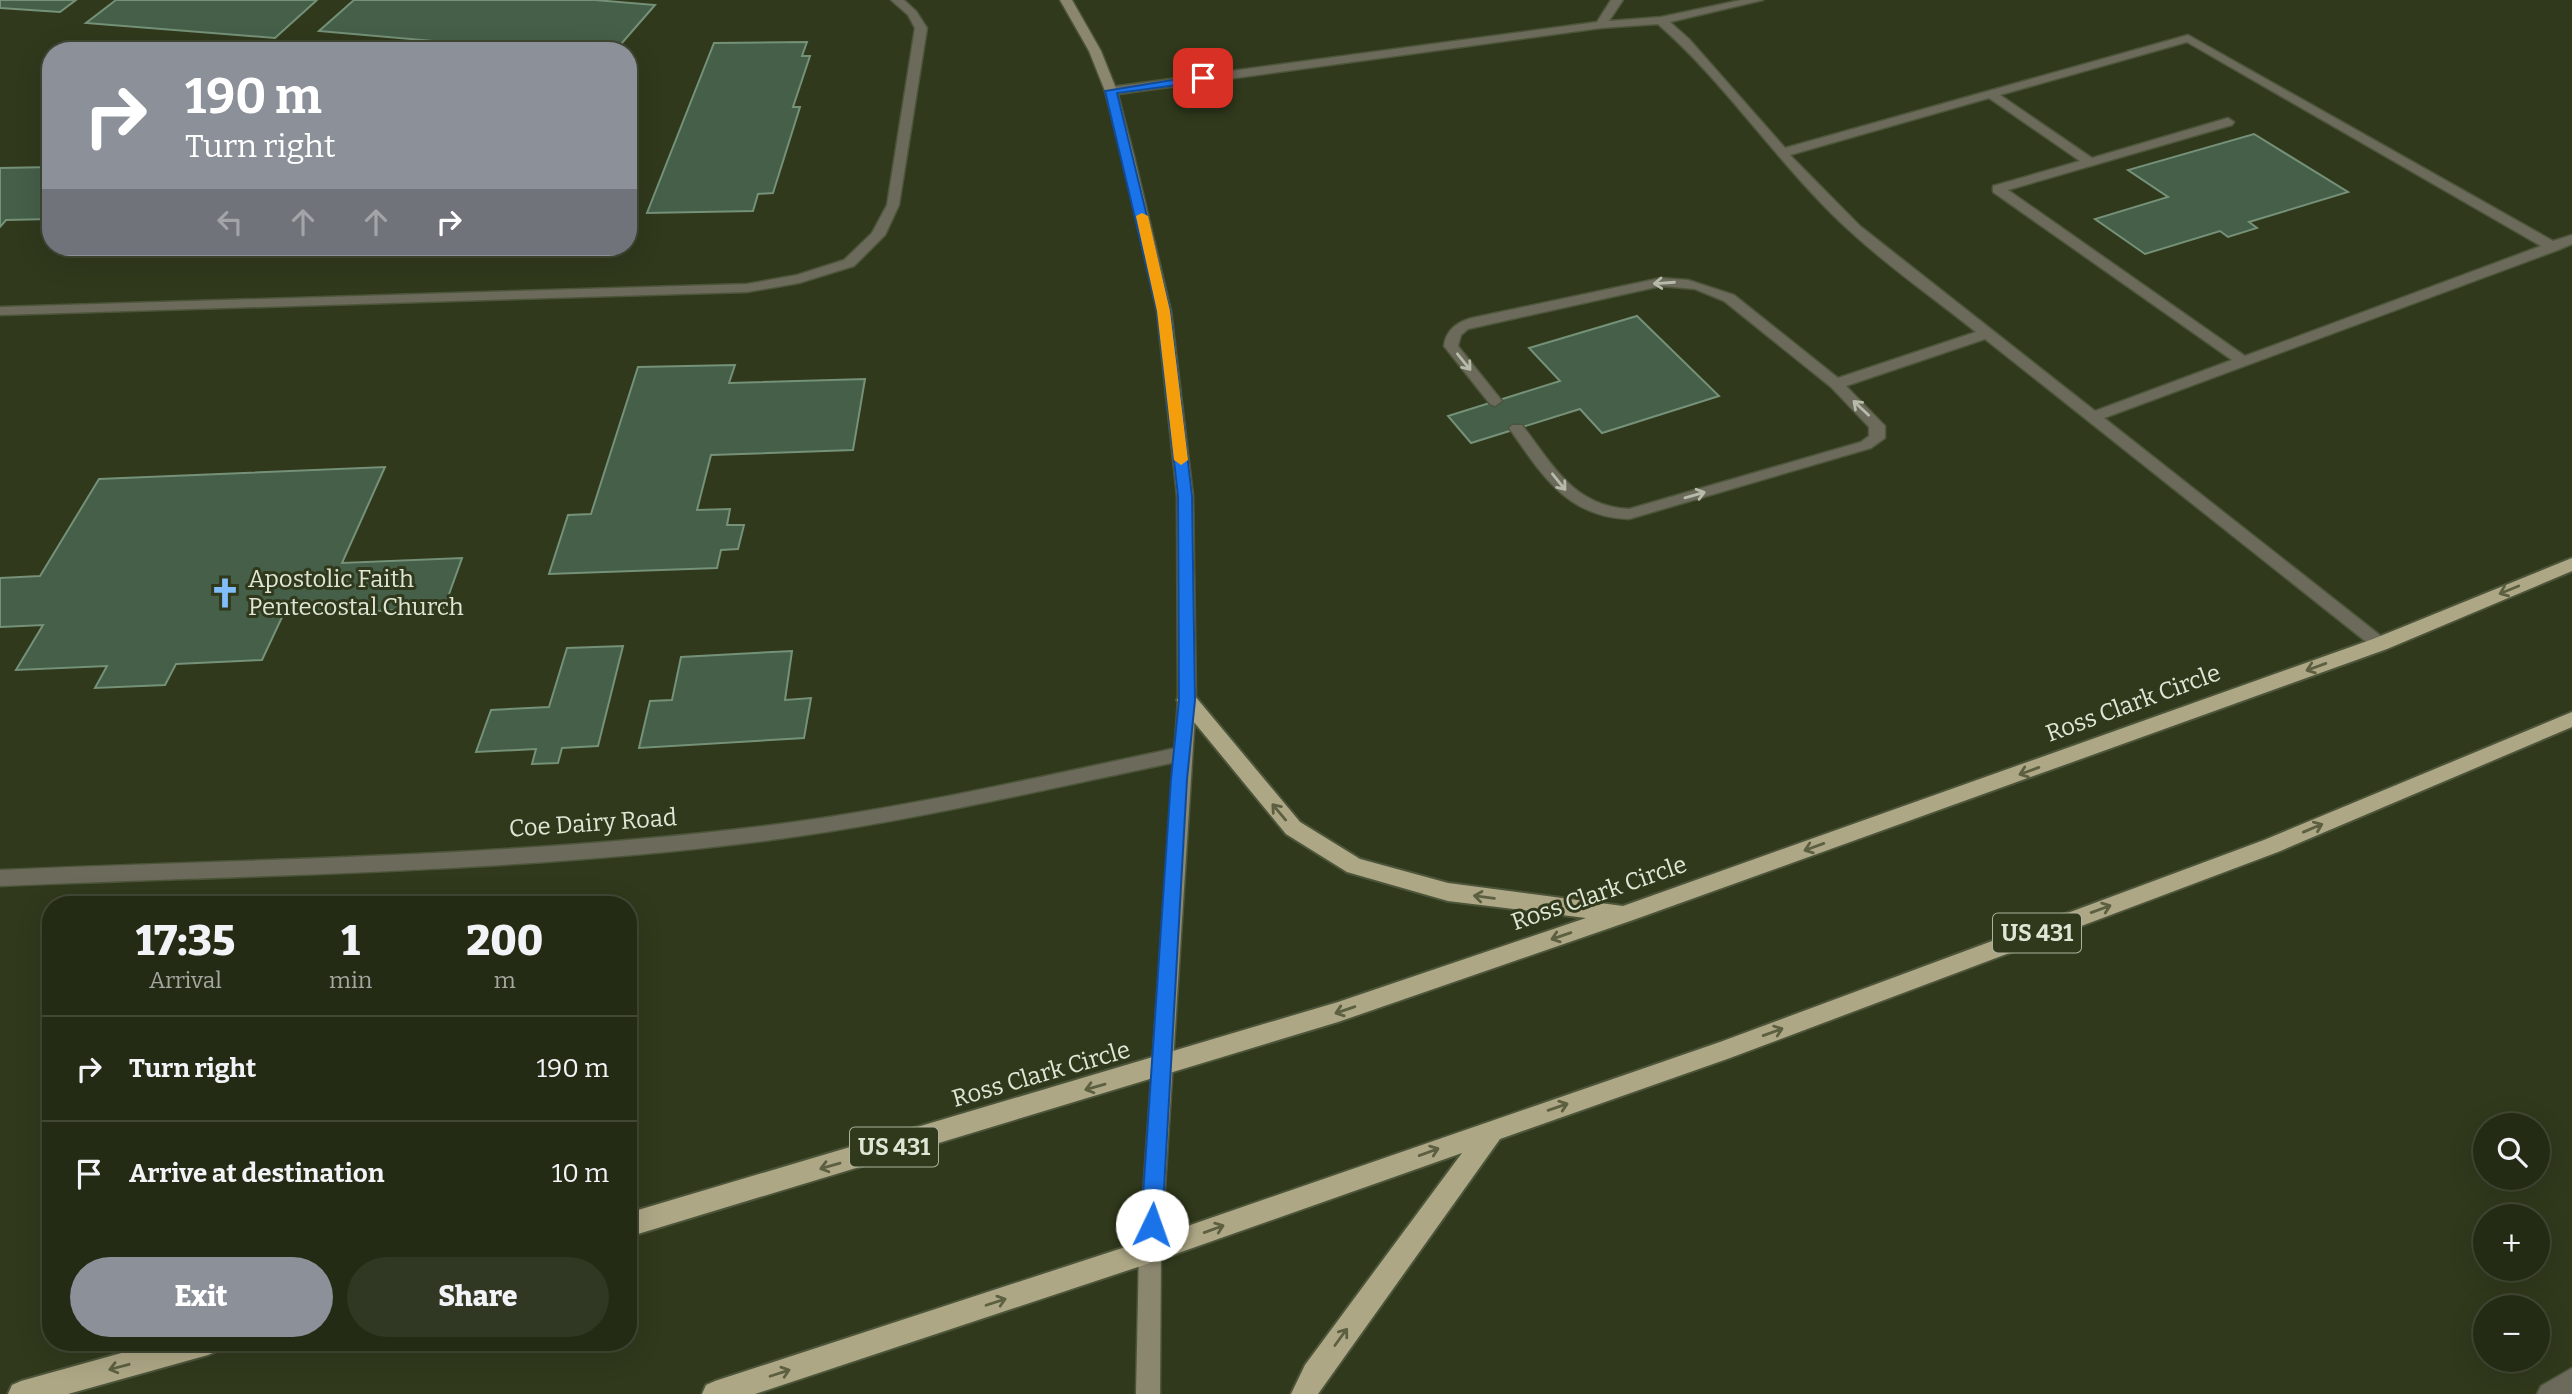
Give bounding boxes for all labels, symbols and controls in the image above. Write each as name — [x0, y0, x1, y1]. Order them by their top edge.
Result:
pin — [1173, 48, 1233, 108]
icon: arrive — [1184, 59, 1222, 97]
text: 190 m — [185, 67, 322, 126]
icon: right — [70, 70, 161, 161]
text: Turn right — [185, 127, 336, 165]
icon: left — [211, 203, 249, 241]
icon: ahead — [284, 203, 322, 241]
icon: ahead — [357, 203, 395, 241]
icon: right — [430, 203, 468, 241]
one-way arrow — [1653, 277, 1676, 290]
one-way arrow — [1456, 353, 1471, 371]
one-way arrow — [1852, 400, 1870, 416]
one-way arrow — [1552, 472, 1567, 490]
one-way arrow — [1684, 487, 1706, 500]
place label: Apostolic Faith Pentecostal Church — [248, 565, 464, 621]
church icon: Apostolic Faith Pentecostal Church — [208, 576, 242, 610]
one-way arrow — [2499, 585, 2520, 598]
street label: Ross Clark Circle — [2042, 658, 2224, 748]
one-way arrow — [2305, 662, 2327, 674]
one-way arrow — [2018, 766, 2040, 778]
street label: Coe Dairy Road — [508, 803, 678, 843]
one-way arrow — [1272, 803, 1287, 821]
one-way arrow — [2302, 821, 2324, 834]
one-way arrow — [1804, 842, 1826, 854]
street label: Ross Clark Circle — [1508, 850, 1690, 936]
one-way arrow — [1474, 890, 1496, 903]
one-way arrow — [2089, 902, 2111, 915]
road number: US 431 — [1993, 914, 2081, 952]
text: 17:35 — [136, 916, 235, 966]
text: 1 — [341, 916, 360, 966]
text: 200 — [466, 916, 543, 966]
one-way arrow — [1550, 931, 1572, 943]
text: Arrival — [149, 966, 222, 994]
text: min — [329, 966, 372, 994]
text: m — [494, 966, 516, 994]
one-way arrow — [1335, 1005, 1357, 1017]
one-way arrow — [1762, 1025, 1784, 1037]
street label: Ross Clark Circle — [949, 1035, 1133, 1113]
icon: right — [70, 1050, 108, 1088]
text: Turn right — [129, 1053, 256, 1084]
text: 190 m — [537, 1053, 609, 1084]
one-way arrow — [1084, 1082, 1106, 1095]
one-way arrow — [1547, 1100, 1569, 1112]
map controls — [2473, 1113, 2550, 1372]
button: search — [2473, 1113, 2550, 1190]
road number: US 431 — [850, 1128, 938, 1166]
one-way arrow — [1417, 1145, 1439, 1157]
icon: arrive — [70, 1155, 108, 1193]
text: Arrive at destination — [129, 1158, 384, 1189]
text: 10 m — [552, 1158, 609, 1189]
one-way arrow — [819, 1160, 841, 1173]
position arrow — [1115, 1188, 1189, 1262]
button: + — [2473, 1204, 2550, 1281]
one-way arrow — [1203, 1221, 1225, 1234]
button: Exit — [70, 1257, 333, 1337]
button: Share — [347, 1257, 609, 1337]
one-way arrow — [985, 1295, 1007, 1308]
button: − — [2473, 1295, 2550, 1372]
one-way arrow — [1334, 1328, 1348, 1347]
one-way arrow — [108, 1361, 131, 1374]
one-way arrow — [769, 1366, 791, 1379]

